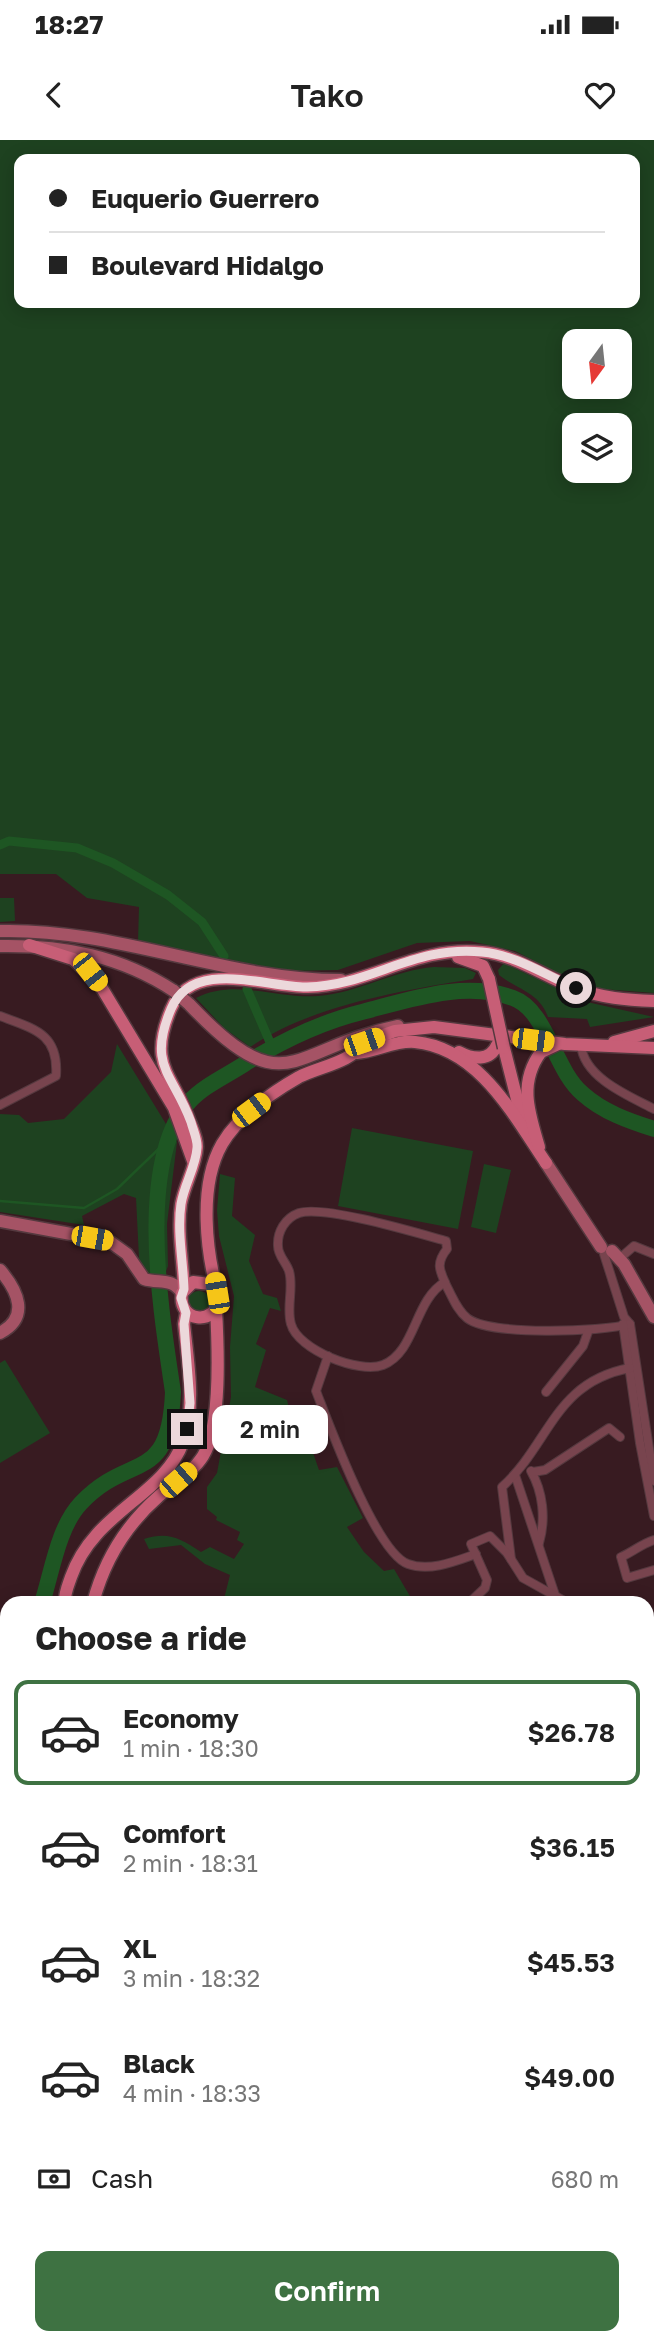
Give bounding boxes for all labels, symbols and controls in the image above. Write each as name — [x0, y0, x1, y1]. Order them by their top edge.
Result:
text: 18:27 — [35, 9, 103, 40]
icon: back — [35, 76, 73, 114]
text: Tako — [290, 76, 364, 114]
icon: heart — [581, 76, 619, 114]
text: Euquerio Guerrero — [91, 183, 319, 214]
text: Boulevard Hidalgo — [91, 250, 324, 281]
north arrow — [562, 329, 632, 399]
map controls — [562, 329, 632, 483]
button: layers — [562, 413, 632, 483]
car — [69, 949, 112, 995]
route start — [560, 972, 592, 1004]
car — [341, 1025, 388, 1059]
car — [511, 1027, 556, 1053]
car — [228, 1089, 275, 1131]
car — [70, 1224, 115, 1252]
car — [204, 1271, 231, 1315]
callout: 2 min — [212, 1404, 327, 1454]
route end — [171, 1413, 203, 1445]
text: 2 min — [240, 1415, 300, 1443]
car — [156, 1458, 201, 1502]
text: Choose a ride — [35, 1619, 247, 1657]
icon: car — [39, 1701, 102, 1764]
text: Economy — [123, 1703, 239, 1734]
text: $26.78 — [528, 1717, 615, 1748]
text: 1 min · 18:30 — [123, 1734, 259, 1762]
icon: car — [39, 1816, 102, 1879]
text: Comfort — [123, 1818, 226, 1849]
text: $36.15 — [529, 1832, 615, 1863]
text: 2 min · 18:31 — [123, 1849, 258, 1877]
icon: car — [39, 1931, 102, 1994]
text: XL — [123, 1933, 157, 1964]
text: $45.53 — [527, 1947, 615, 1978]
text: 3 min · 18:32 — [123, 1964, 260, 1992]
icon: car — [39, 2046, 102, 2109]
text: Black — [123, 2048, 195, 2079]
text: $49.00 — [524, 2062, 615, 2093]
text: 4 min · 18:33 — [123, 2079, 261, 2107]
icon: cash — [35, 2160, 73, 2198]
text: Cash — [91, 2163, 153, 2194]
text: 680 m — [551, 2165, 619, 2193]
button: Confirm — [35, 2251, 619, 2331]

